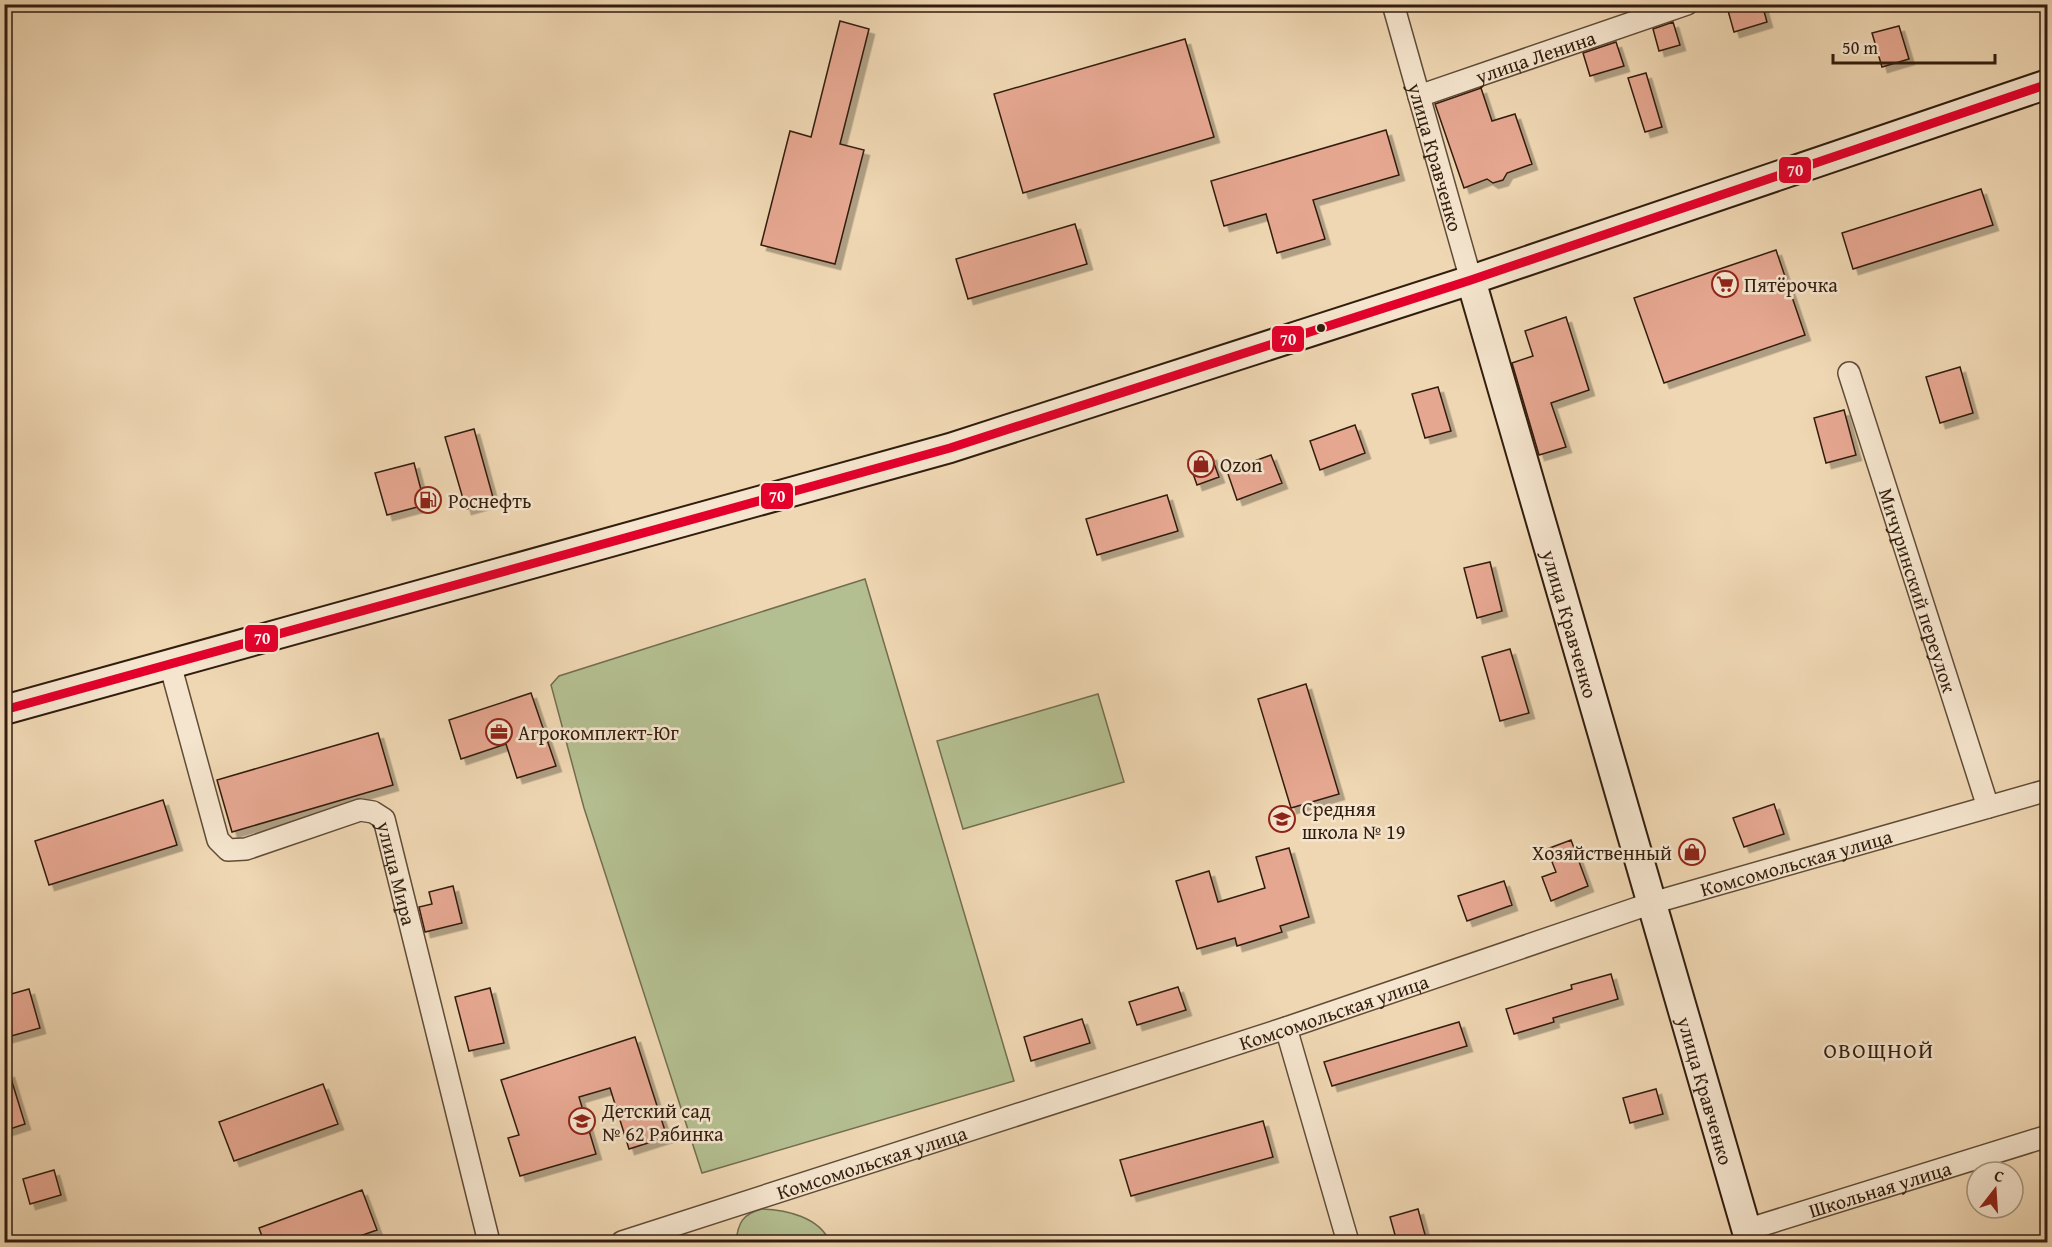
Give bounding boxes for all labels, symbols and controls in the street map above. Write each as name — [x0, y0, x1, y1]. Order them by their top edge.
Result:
street label: улица Ленина — [1470, 22, 1600, 90]
scale bar — [1833, 27, 1995, 65]
text: 50 m — [1842, 34, 1878, 61]
street label: улица Кравченко — [1401, 78, 1471, 235]
line badge: 70 — [1778, 156, 1812, 184]
text: 70 — [1787, 158, 1803, 182]
supermarket icon: Пятёрочка — [1710, 269, 1740, 299]
place label: Пятёрочка — [1744, 270, 1838, 299]
unlabelled marker — [1315, 322, 1327, 334]
line badge: 70 — [1271, 325, 1305, 353]
text: 70 — [1280, 327, 1296, 351]
shop icon: Ozon — [1186, 449, 1216, 479]
place label: Ozon — [1220, 450, 1262, 479]
line badge: 70 — [760, 482, 794, 510]
text: 70 — [769, 484, 785, 508]
street label: Мичуринский переулок — [1872, 484, 1965, 697]
fuel station icon: Роснефть — [413, 485, 443, 515]
place label: Роснефть — [448, 486, 531, 515]
street label: улица Кравченко — [1535, 545, 1606, 701]
line badge: 70 — [244, 624, 279, 653]
text: 70 — [254, 626, 270, 650]
office icon: Агрокомплект-Юг — [484, 717, 514, 747]
place label: Агрокомплект-Юг — [518, 718, 679, 747]
place label: Средняя школа № 19 — [1302, 794, 1405, 846]
school or university icon: Средняя школа № 19 — [1267, 804, 1297, 834]
street label: улица Мира — [370, 817, 424, 929]
street label: Комсомольская улица — [1697, 821, 1896, 903]
shop icon: Хозяйственный — [1677, 837, 1707, 867]
place label: Хозяйственный — [1532, 838, 1672, 867]
street label: Комсомольская улица — [1235, 966, 1433, 1057]
street label: улица Кравченко — [1671, 1012, 1741, 1168]
district label: ОВОЩНОЙ — [1823, 1034, 1935, 1066]
place label: Детский сад № 62 Рябинка — [601, 1096, 724, 1148]
school or university icon: Детский сад № 62 Рябинка — [567, 1106, 597, 1136]
street label: Комсомольская улица — [773, 1117, 971, 1206]
street label: Школьная улица — [1805, 1152, 1955, 1224]
north arrow — [1965, 1160, 2025, 1220]
text: С — [1992, 1163, 2007, 1188]

